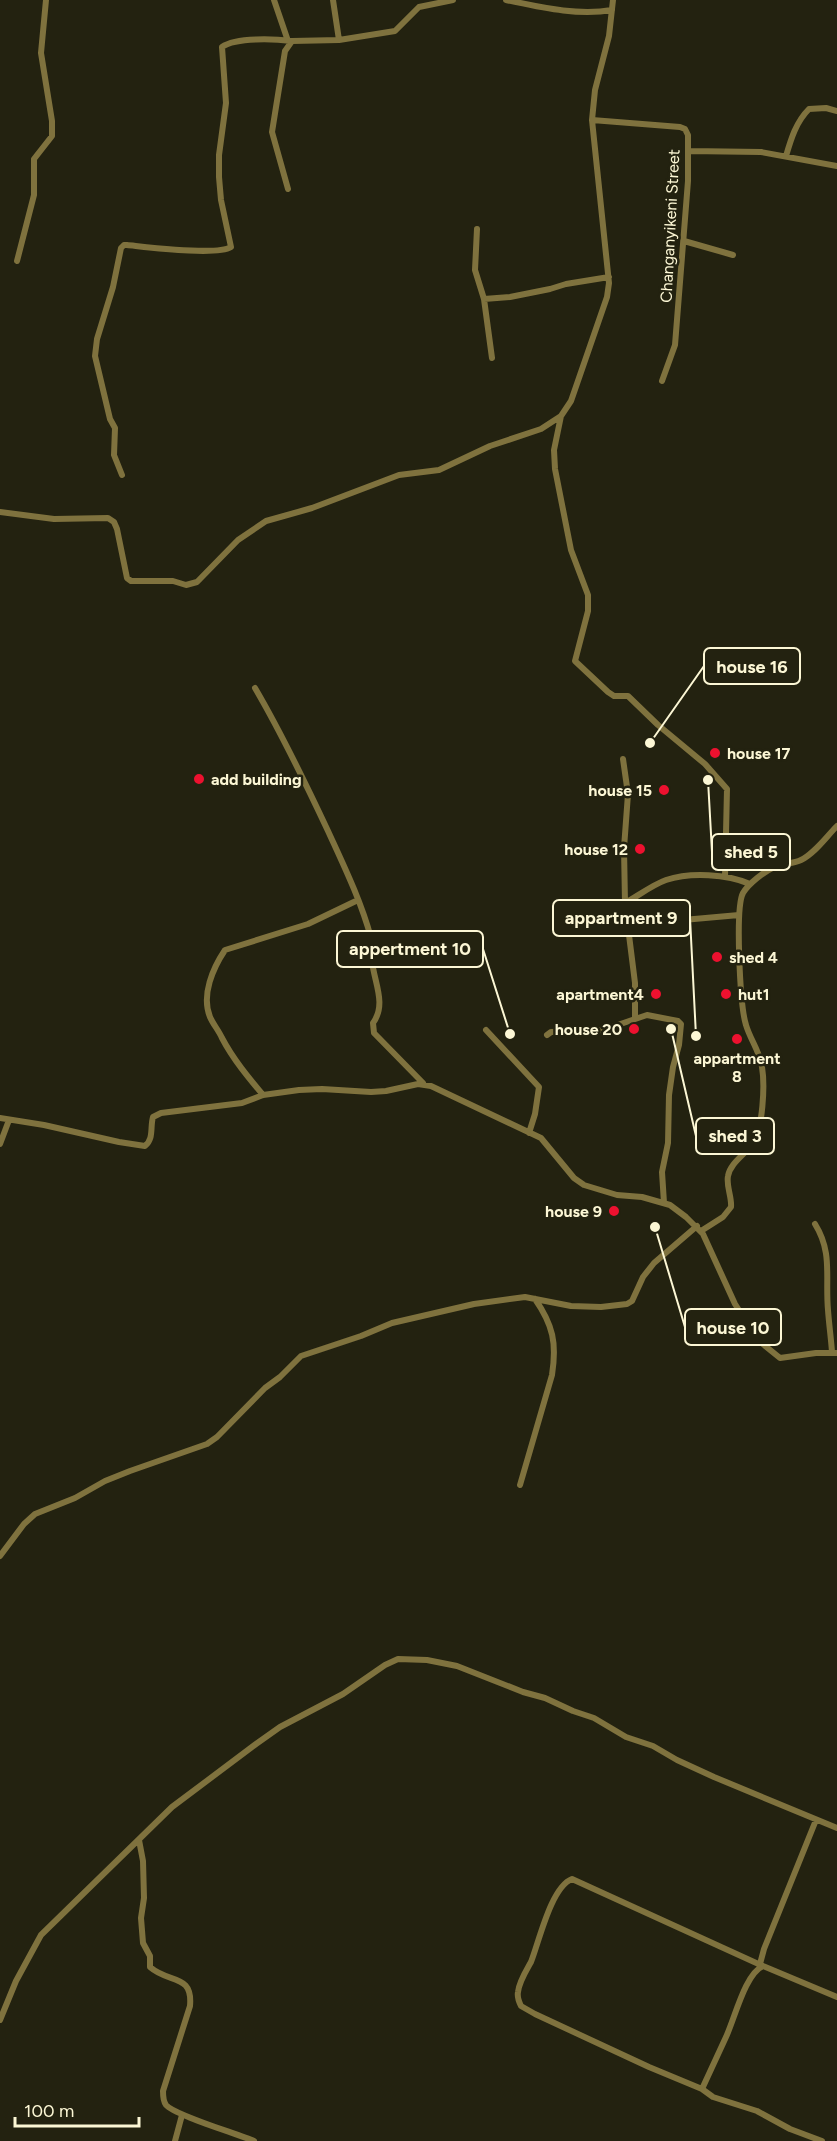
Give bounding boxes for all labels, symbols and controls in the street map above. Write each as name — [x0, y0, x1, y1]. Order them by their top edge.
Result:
street label: Changanyikeni Street — [656, 149, 684, 303]
callout: house 16 — [704, 648, 800, 684]
text: house 16 — [716, 656, 788, 678]
place label: house 17 — [727, 744, 790, 763]
marker: house 17 — [708, 746, 722, 760]
place label: add building — [211, 770, 302, 789]
marker: add building — [192, 772, 206, 786]
place label: house 15 — [588, 781, 652, 800]
marker: house 15 — [657, 783, 671, 797]
callout: shed 5 — [712, 834, 790, 870]
place label: house 12 — [564, 840, 628, 859]
text: shed 5 — [724, 841, 778, 863]
marker: house 12 — [633, 842, 647, 856]
callout: appartment 9 — [553, 900, 690, 936]
text: appartment 9 — [565, 907, 677, 929]
callout: appertment 10 — [337, 931, 483, 967]
text: appertment 10 — [349, 938, 471, 960]
place label: shed 4 — [729, 948, 778, 967]
marker: shed 4 — [710, 950, 724, 964]
place label: apartment4 — [556, 985, 644, 1004]
place label: hut1 — [738, 985, 769, 1004]
marker: apartment4 — [649, 987, 663, 1001]
marker: hut1 — [719, 987, 733, 1001]
place label: house 20 — [555, 1020, 622, 1039]
marker: house 20 — [627, 1022, 641, 1036]
marker: appartment 8 — [730, 1032, 744, 1046]
place label: appartment 8 — [693, 1049, 781, 1086]
callout: shed 3 — [696, 1118, 774, 1154]
text: shed 3 — [708, 1125, 762, 1147]
place label: house 9 — [545, 1202, 602, 1221]
marker: house 9 — [607, 1204, 621, 1218]
callout: house 10 — [685, 1309, 781, 1345]
text: house 10 — [697, 1317, 770, 1339]
scale bar — [15, 2090, 140, 2128]
text: 100 m — [24, 2100, 74, 2122]

